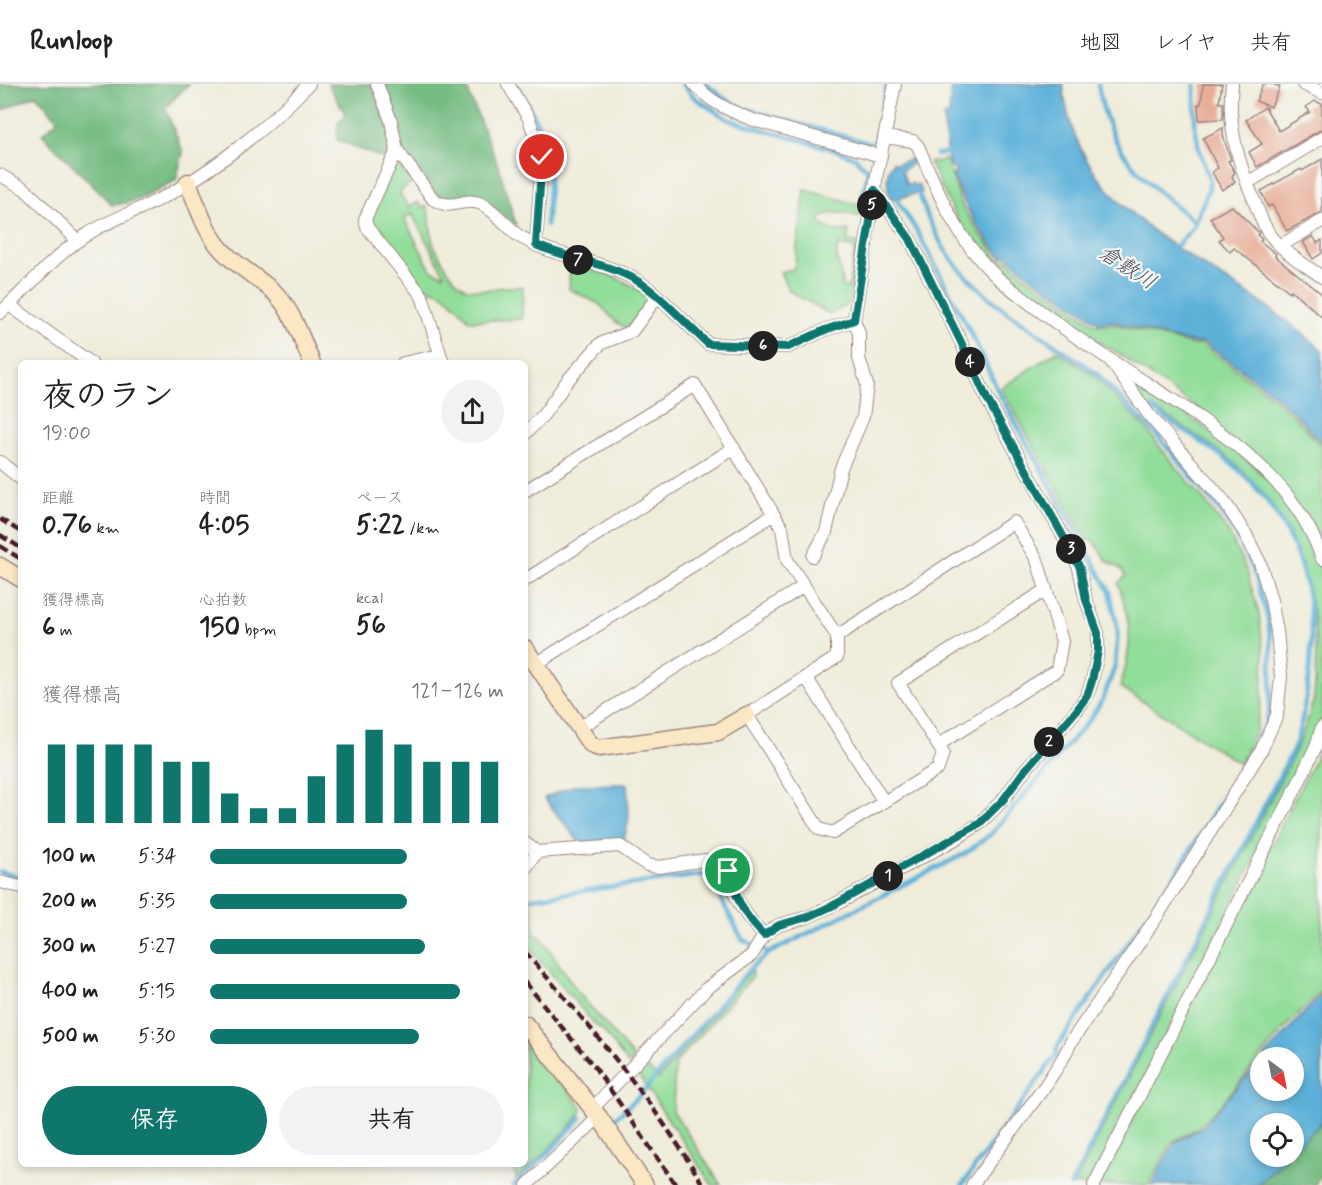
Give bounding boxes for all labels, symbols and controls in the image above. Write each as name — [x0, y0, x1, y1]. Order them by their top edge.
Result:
text: Runloop — [30, 23, 114, 60]
text: 地図 — [1080, 29, 1122, 57]
text: レイヤ — [1155, 29, 1217, 57]
text: 共有 — [1250, 29, 1292, 57]
pin — [516, 131, 567, 182]
icon: check — [525, 140, 558, 173]
pin: 5 — [857, 190, 887, 220]
text: 5 — [867, 194, 877, 215]
water label: 倉敷川 — [1093, 239, 1161, 297]
pin: 7 — [563, 245, 593, 275]
text: 7 — [573, 249, 583, 270]
pin: 6 — [748, 331, 778, 361]
text: 6 — [759, 335, 767, 356]
pin: 4 — [955, 347, 985, 377]
text: 4 — [965, 351, 975, 372]
text: 夜のラン — [42, 375, 174, 419]
button: share — [441, 380, 504, 443]
text: 19:00 — [42, 420, 91, 447]
text: 距離 — [42, 488, 74, 509]
text: 時間 — [199, 488, 231, 509]
text: ペース — [356, 488, 403, 509]
text: 0.76 — [42, 509, 92, 543]
text: 4:05 — [199, 509, 249, 543]
text: 5:22 — [356, 509, 405, 543]
text: km — [92, 518, 120, 539]
text: /km — [405, 518, 440, 539]
pin: 3 — [1056, 534, 1086, 564]
text: 3 — [1067, 538, 1075, 559]
text: kcal — [356, 588, 383, 609]
text: 獲得標高 — [42, 590, 106, 611]
text: 心拍数 — [199, 590, 247, 611]
text: 56 — [356, 609, 386, 643]
text: 6 — [42, 611, 55, 645]
text: 150 — [199, 611, 240, 645]
text: m — [55, 620, 72, 641]
text: bpm — [240, 620, 277, 641]
text: 121–126 m — [411, 678, 504, 705]
text: 獲得標高 — [42, 682, 122, 709]
pin: 2 — [1034, 727, 1064, 757]
text: 2 — [1045, 731, 1053, 752]
text: 100 m — [42, 843, 96, 870]
text: 5:34 — [138, 843, 177, 870]
pin — [702, 845, 753, 896]
icon: arrive — [711, 854, 744, 887]
pin: 1 — [873, 861, 903, 891]
text: 1 — [884, 865, 892, 886]
text: 200 m — [42, 888, 97, 915]
text: 5:35 — [138, 888, 175, 915]
text: 300 m — [42, 933, 96, 960]
text: 5:27 — [138, 933, 175, 960]
text: 400 m — [42, 978, 98, 1005]
text: 5:15 — [138, 978, 175, 1005]
text: 500 m — [42, 1023, 99, 1050]
text: 5:30 — [138, 1023, 176, 1050]
north arrow — [1250, 1047, 1304, 1101]
map controls — [1250, 1047, 1304, 1167]
button: 保存 — [42, 1086, 267, 1155]
button: 共有 — [279, 1086, 504, 1155]
button: locate — [1250, 1113, 1304, 1167]

